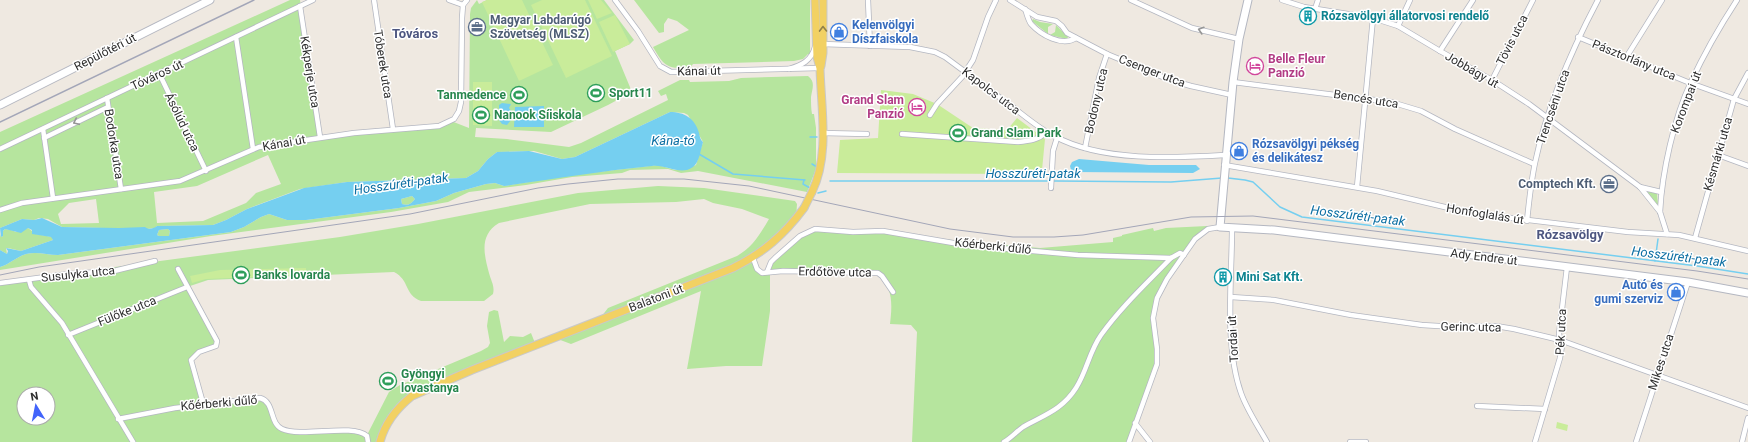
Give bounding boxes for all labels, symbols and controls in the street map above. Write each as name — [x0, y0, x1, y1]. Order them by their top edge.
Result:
building icon: Rózsavölgyi állatorvosi rendelő — [1298, 6, 1318, 26]
place label: Rózsavölgyi állatorvosi rendelő — [1321, 9, 1489, 23]
place label: Magyar Labdarúgó Szövetség (MLSZ) — [490, 13, 591, 41]
street label: Tövis utca — [1493, 13, 1531, 67]
office icon: Magyar Labdarúgó Szövetség (MLSZ) — [467, 17, 487, 37]
place label: Kelenvölgyi Díszfaiskola — [852, 18, 919, 46]
shop icon: Kelenvölgyi Díszfaiskola — [829, 22, 849, 42]
district label: Tóváros — [392, 26, 438, 41]
one-way arrow — [819, 26, 827, 32]
one-way arrow — [1198, 27, 1205, 35]
street label: Tóberek utca — [371, 29, 395, 99]
street label: Repülőtéri út — [72, 30, 138, 74]
street label: Kékperje utca — [297, 35, 323, 109]
street label: Pásztorlány utca — [1590, 37, 1678, 83]
street label: Jobbágy út — [1443, 49, 1501, 91]
street label: Csenger utca — [1117, 52, 1187, 90]
place label: Belle Fleur Panzió — [1268, 52, 1326, 80]
hotel icon: Belle Fleur Panzió — [1245, 56, 1265, 76]
street label: Tóváros út — [129, 57, 185, 93]
street label: Kánai út — [677, 64, 721, 78]
street label: Kapolcs utca — [959, 65, 1023, 117]
street label: Bodony utca — [1082, 67, 1110, 135]
street label: Trencséni utca — [1534, 68, 1572, 146]
street label: Korompai út — [1668, 69, 1704, 135]
sports icon: Sport11 — [586, 83, 606, 103]
sports icon: Tanmedence — [509, 85, 529, 105]
place label: Sport11 — [609, 86, 652, 100]
street label: Bencés utca — [1332, 87, 1400, 111]
place label: Tanmedence — [437, 88, 507, 102]
street label: Ásólúd utca — [162, 90, 203, 154]
place label: Grand Slam Panzió — [841, 93, 904, 121]
hotel icon: Grand Slam Panzió — [907, 97, 927, 117]
sports icon: Nanook Síiskola — [471, 105, 491, 125]
street label: Bodorka utca — [102, 108, 126, 180]
place label: Nanook Síiskola — [494, 108, 582, 122]
street label: Késmárki utca — [1701, 115, 1735, 193]
one-way arrow — [73, 117, 81, 125]
sports icon: Grand Slam Park — [948, 123, 968, 143]
place label: Grand Slam Park — [971, 126, 1062, 140]
street label: Kánai út — [261, 132, 307, 154]
water label: Kána-tó — [651, 133, 695, 148]
place label: Rózsavölgyi pékség és delikátesz — [1252, 137, 1359, 165]
shop icon: Rózsavölgyi pékség és delikátesz — [1229, 141, 1249, 161]
water label: Hosszúréti-patak — [985, 166, 1081, 181]
water label: Hosszúréti-patak — [353, 169, 450, 198]
office icon: Comptech Kft. — [1599, 174, 1619, 194]
place label: Comptech Kft. — [1518, 177, 1596, 191]
street label: Honfoglalás út — [1445, 201, 1525, 227]
water label: Hosszúréti-patak — [1310, 202, 1407, 229]
district label: Rózsavölgy — [1537, 227, 1604, 242]
street label: Kőérberki dűlő — [954, 235, 1032, 257]
water label: Hosszúréti-patak — [1631, 243, 1728, 270]
street label: Ady Endre út — [1450, 246, 1518, 268]
street label: Susulyka utca — [40, 263, 116, 285]
street label: Erdőtöve utca — [798, 264, 872, 280]
sports icon: Banks lovarda — [231, 265, 251, 285]
building icon: Mini Sat Kft. — [1213, 267, 1233, 287]
place label: Banks lovarda — [254, 268, 331, 282]
place label: Mini Sat Kft. — [1236, 270, 1303, 284]
place label: Autó és gumi szerviz — [1594, 278, 1663, 306]
street label: Balatoni út — [627, 281, 685, 315]
shop icon: Autó és gumi szerviz — [1666, 282, 1686, 302]
street label: Fülőke utca — [96, 293, 158, 329]
street label: Pék utca — [1553, 309, 1569, 355]
street label: Tordai út — [1225, 315, 1241, 363]
street label: Gerinc utca — [1440, 319, 1502, 335]
street label: Mikes utca — [1645, 332, 1677, 392]
place label: Gyöngyi lovastanya — [401, 367, 460, 395]
sports icon: Gyöngyi lovastanya — [378, 371, 398, 391]
north arrow — [16, 386, 56, 426]
text: N — [29, 390, 40, 404]
street label: Kőérberki dűlő — [180, 393, 258, 413]

